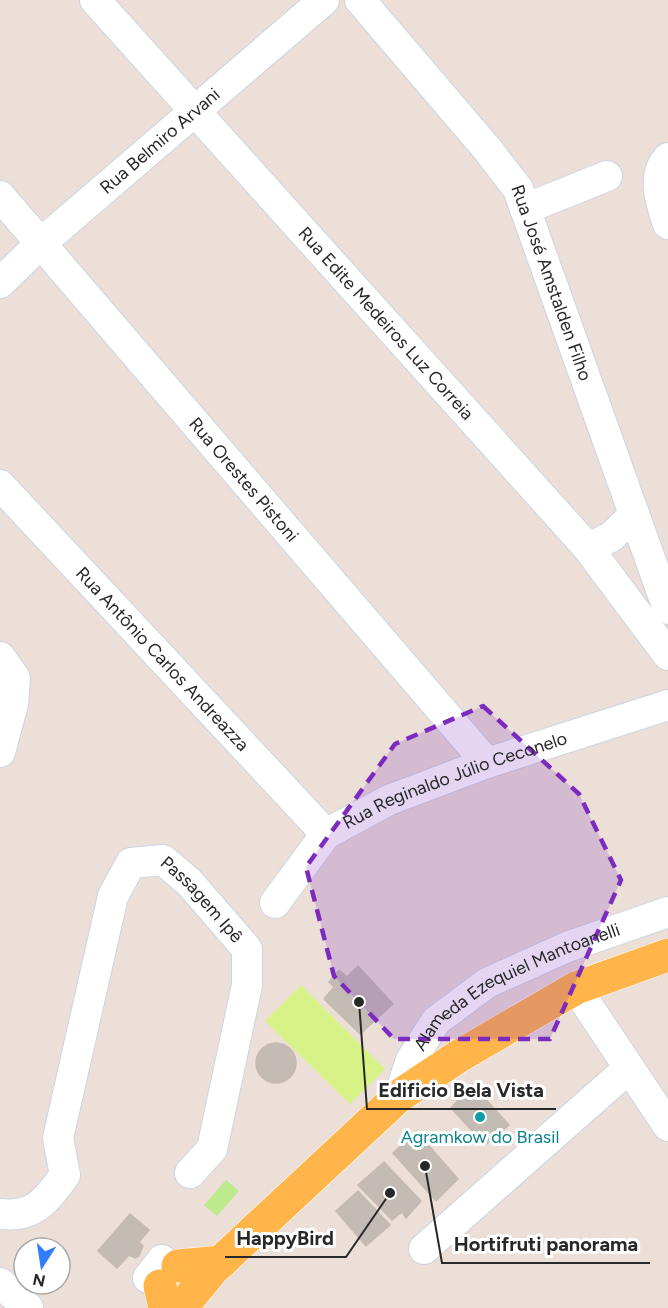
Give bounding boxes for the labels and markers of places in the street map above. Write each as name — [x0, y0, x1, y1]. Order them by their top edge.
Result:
callout: Edificio Bela Vista — [367, 1071, 556, 1109]
marker: Agramkow do Brasil — [473, 1110, 487, 1124]
place label: Agramkow do Brasil — [401, 1126, 559, 1148]
callout: HappyBird — [225, 1219, 346, 1257]
callout: Hortifruti panorama — [442, 1225, 650, 1263]

